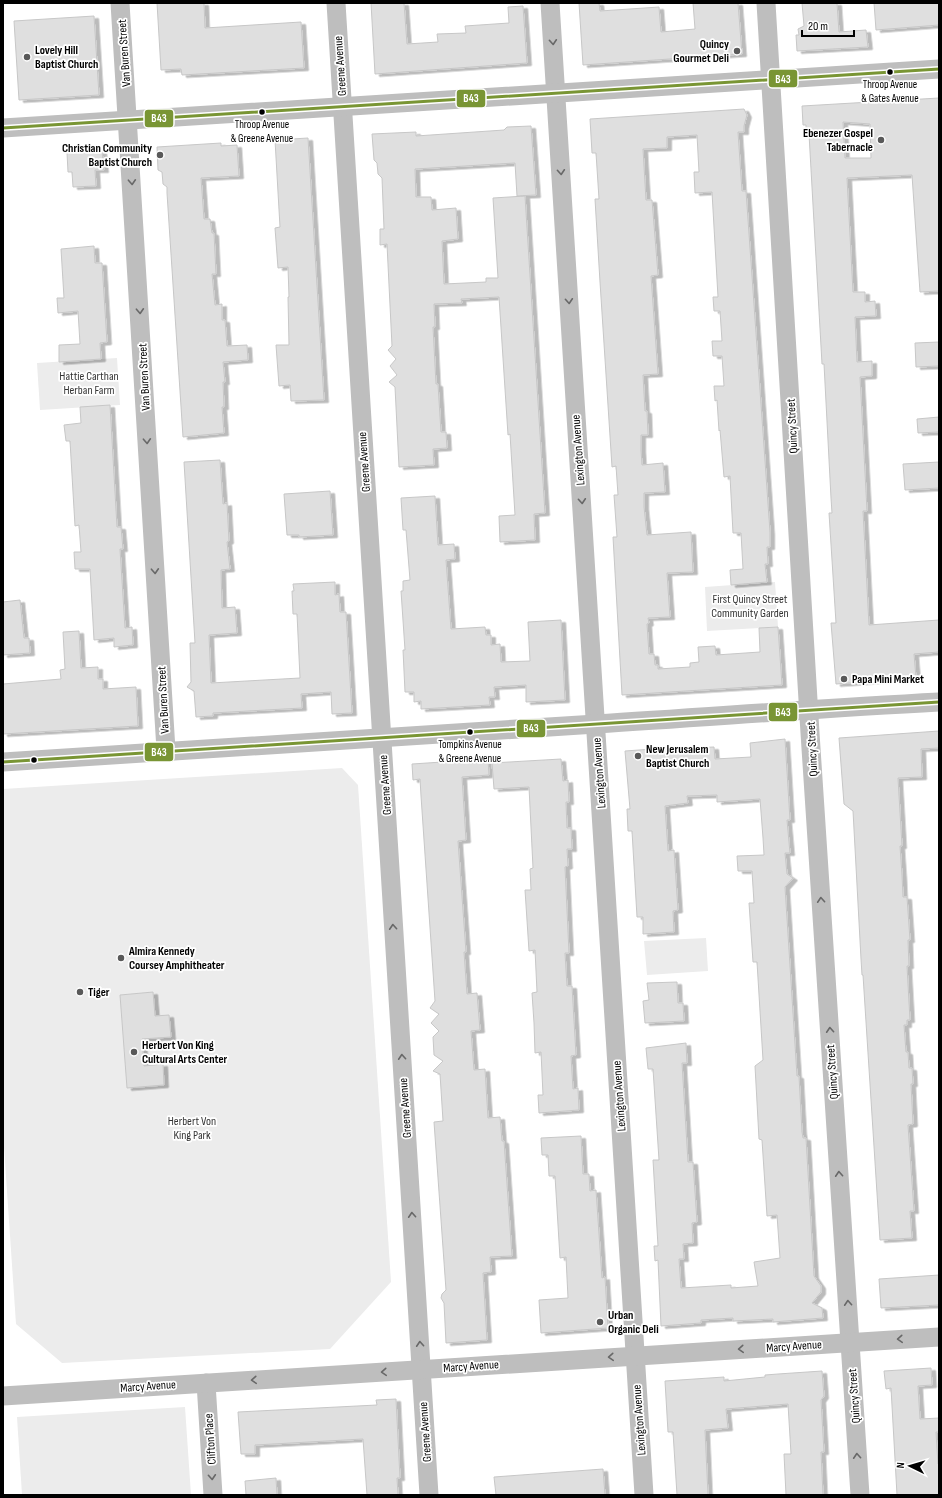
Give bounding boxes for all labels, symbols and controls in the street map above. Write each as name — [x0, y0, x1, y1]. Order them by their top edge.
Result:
scale bar — [802, 12, 854, 38]
street label: Van Buren Street — [115, 18, 134, 87]
text: 20 m — [808, 19, 828, 34]
street label: Greene Avenue — [331, 35, 350, 96]
place label: Quincy Gourmet Deli — [673, 37, 729, 66]
one-way arrow — [548, 39, 557, 45]
place label: Lovely Hill Baptist Church — [35, 43, 98, 72]
marker: Quincy Gourmet Deli — [732, 46, 742, 56]
marker: Lovely Hill Baptist Church — [22, 52, 32, 62]
marker: Throop Avenue & Gates Avenue — [885, 67, 895, 77]
line badge: B43 — [768, 69, 798, 88]
text: B43 — [775, 73, 791, 86]
place label: Throop Avenue & Gates Avenue — [861, 78, 919, 105]
line badge: B43 — [456, 89, 486, 108]
text: B43 — [463, 92, 479, 105]
marker: Throop Avenue & Greene Avenue — [257, 107, 267, 117]
line badge: B43 — [144, 109, 174, 128]
text: B43 — [151, 112, 167, 125]
place label: Throop Avenue & Greene Avenue — [231, 118, 293, 145]
place label: Ebenezer Gospel Tabernacle — [803, 126, 873, 155]
marker: Ebenezer Gospel Tabernacle — [876, 135, 886, 145]
place label: Christian Community Baptist Church — [62, 141, 152, 170]
marker: Christian Community Baptist Church — [155, 150, 165, 160]
one-way arrow — [556, 169, 565, 175]
one-way arrow — [127, 179, 136, 185]
one-way arrow — [565, 298, 573, 304]
one-way arrow — [135, 308, 144, 314]
street label: Van Buren Street — [135, 343, 154, 411]
park label: Hattie Carthan Herban Farm — [59, 369, 119, 398]
street label: Quincy Street — [784, 398, 801, 454]
street label: Lexington Avenue — [569, 414, 588, 486]
street label: Greene Avenue — [355, 431, 374, 492]
one-way arrow — [143, 438, 152, 444]
one-way arrow — [577, 498, 586, 504]
one-way arrow — [151, 568, 160, 574]
park label: First Quincy Street Community Garden — [711, 592, 789, 621]
street label: Van Buren Street — [154, 666, 173, 734]
place label: Papa Mini Market — [852, 672, 924, 687]
marker: Papa Mini Market — [839, 674, 849, 684]
line badge: B43 — [768, 702, 798, 722]
text: B43 — [775, 706, 791, 719]
line badge: B43 — [516, 719, 546, 738]
street label: Quincy Street — [804, 721, 821, 777]
text: B43 — [523, 722, 539, 735]
marker: Tompkins Avenue & Greene Avenue — [465, 727, 475, 737]
street label: Lexington Avenue — [590, 737, 609, 809]
place label: Tompkins Avenue & Greene Avenue — [438, 738, 502, 765]
line badge: B43 — [144, 742, 174, 762]
place label: New Jerusalem Baptist Church — [646, 742, 709, 771]
text: B43 — [151, 746, 167, 759]
marker: New Jerusalem Baptist Church — [633, 751, 643, 761]
street label: Greene Avenue — [376, 754, 395, 815]
unlabelled marker — [29, 755, 39, 765]
one-way arrow — [817, 897, 826, 903]
one-way arrow — [389, 924, 398, 930]
place label: Almira Kennedy Coursey Amphitheater — [128, 944, 225, 973]
marker: Almira Kennedy Coursey Amphitheater — [116, 953, 126, 963]
place label: Tiger — [88, 985, 110, 1000]
marker: Tiger — [75, 987, 85, 997]
one-way arrow — [825, 1027, 834, 1033]
place label: Herbert Von King Cultural Arts Center — [142, 1038, 228, 1067]
street label: Quincy Street — [823, 1044, 842, 1100]
marker: Herbert Von King Cultural Arts Center — [129, 1047, 139, 1057]
one-way arrow — [397, 1054, 406, 1060]
street label: Lexington Avenue — [610, 1060, 629, 1132]
street label: Greene Avenue — [396, 1077, 415, 1138]
park label: Herbert Von King Park — [168, 1114, 216, 1143]
one-way arrow — [835, 1171, 844, 1177]
one-way arrow — [407, 1212, 416, 1218]
one-way arrow — [843, 1300, 852, 1306]
place label: Urban Organic Deli — [608, 1308, 659, 1337]
marker: Urban Organic Deli — [595, 1317, 605, 1327]
one-way arrow — [897, 1335, 903, 1344]
street label: Marcy Avenue — [766, 1337, 822, 1356]
one-way arrow — [415, 1341, 424, 1347]
one-way arrow — [738, 1345, 744, 1353]
one-way arrow — [608, 1353, 615, 1362]
street label: Marcy Avenue — [443, 1357, 499, 1376]
one-way arrow — [381, 1367, 387, 1376]
street label: Quincy Street — [845, 1368, 864, 1424]
one-way arrow — [251, 1375, 257, 1384]
street label: Marcy Avenue — [120, 1377, 176, 1396]
street label: Lexington Avenue — [630, 1384, 649, 1456]
street label: Greene Avenue — [416, 1401, 435, 1462]
street label: Clifton Place — [201, 1413, 220, 1465]
north arrow — [890, 1446, 930, 1486]
one-way arrow — [853, 1453, 862, 1459]
text: N — [894, 1462, 907, 1469]
one-way arrow — [208, 1474, 217, 1481]

